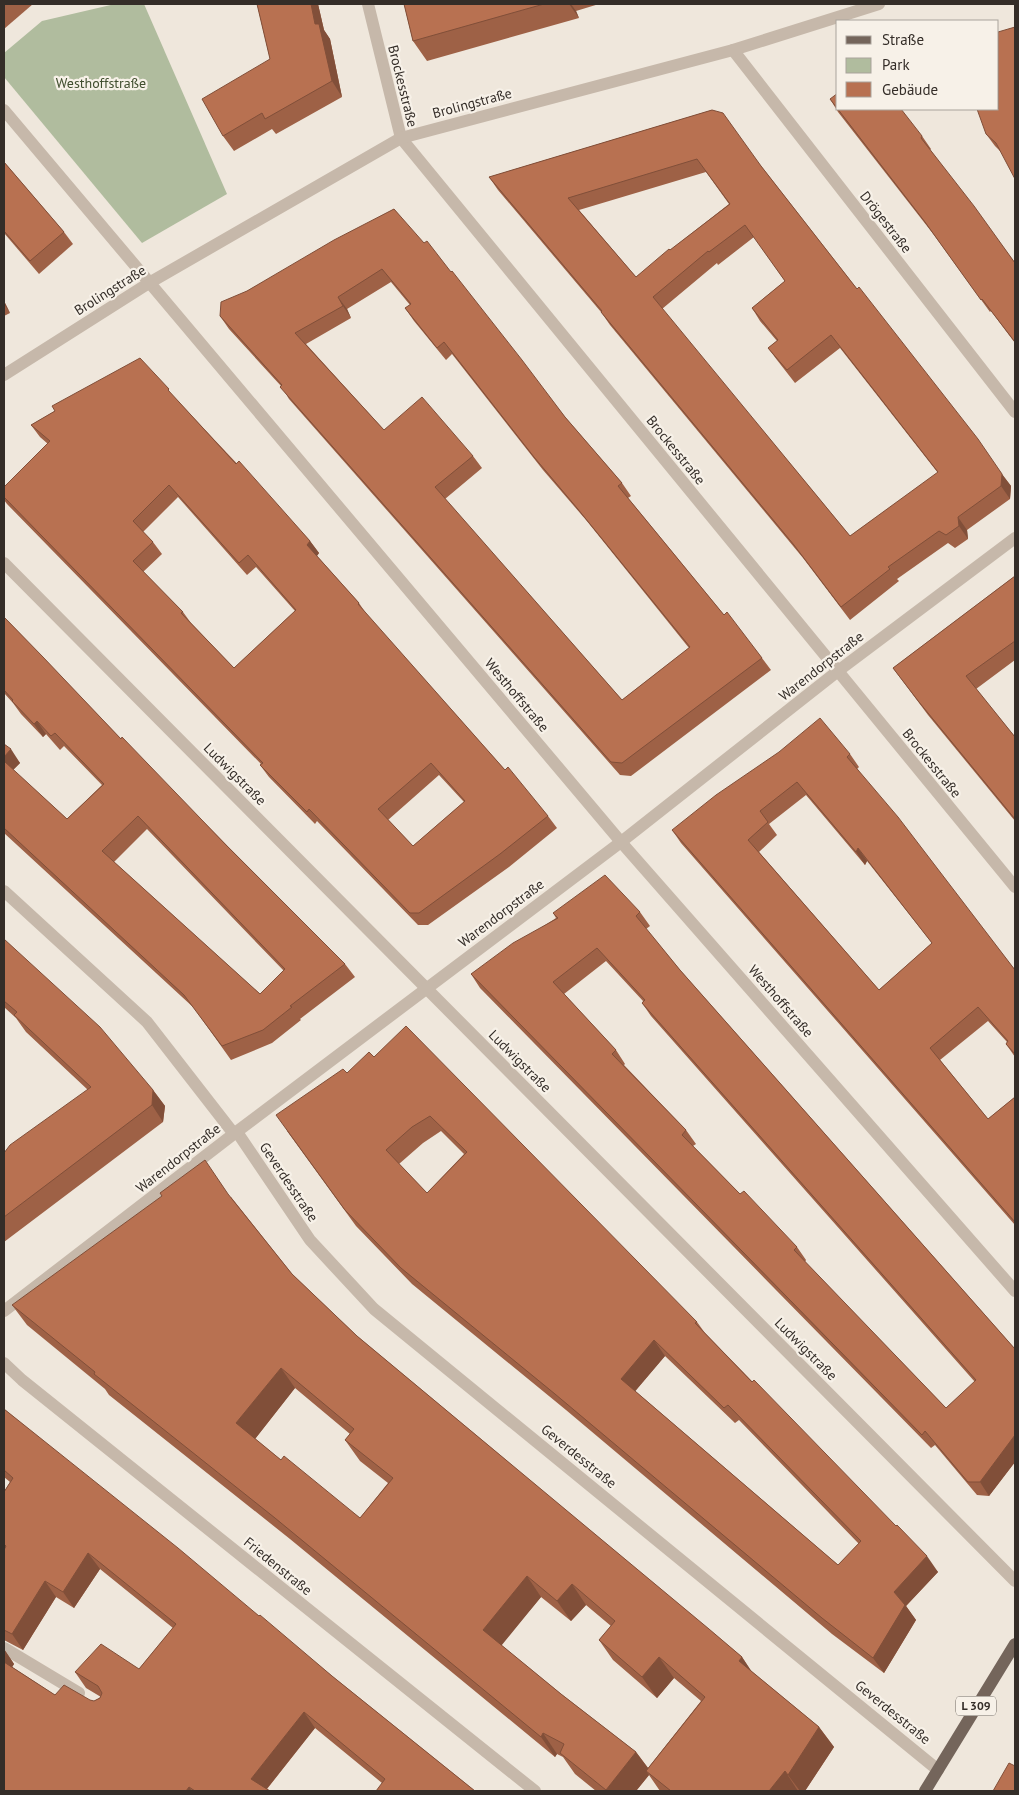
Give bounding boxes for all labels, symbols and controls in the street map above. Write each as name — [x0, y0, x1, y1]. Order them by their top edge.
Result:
legend — [836, 20, 999, 110]
text: Straße — [882, 30, 924, 49]
street label: Brockesstraße — [384, 43, 422, 129]
text: Park — [882, 55, 910, 74]
park label: Westhoffstraße — [56, 74, 146, 92]
text: Gebäude — [882, 80, 938, 99]
street label: Brolingstraße — [430, 84, 514, 122]
street label: Drögestraße — [856, 187, 916, 257]
street label: Brolingstraße — [71, 261, 149, 319]
street label: Brockesstraße — [643, 412, 709, 488]
street label: Warendorpstraße — [775, 627, 867, 705]
street label: Westhoffstraße — [481, 655, 553, 735]
street label: Brockesstraße — [899, 725, 965, 801]
street label: Ludwigstraße — [200, 739, 270, 809]
street label: Warendorpstraße — [455, 875, 547, 951]
street label: Westhoffstraße — [745, 961, 817, 1041]
street label: Ludwigstraße — [485, 1026, 555, 1096]
street label: Warendorpstraße — [132, 1119, 224, 1197]
street label: Geverdesstraße — [256, 1139, 322, 1225]
street label: Ludwigstraße — [771, 1314, 841, 1384]
street label: Geverdesstraße — [538, 1420, 620, 1492]
street label: Friedenstraße — [240, 1533, 316, 1599]
street label: Geverdesstraße — [852, 1676, 934, 1748]
road number: L 309 — [956, 1696, 996, 1715]

